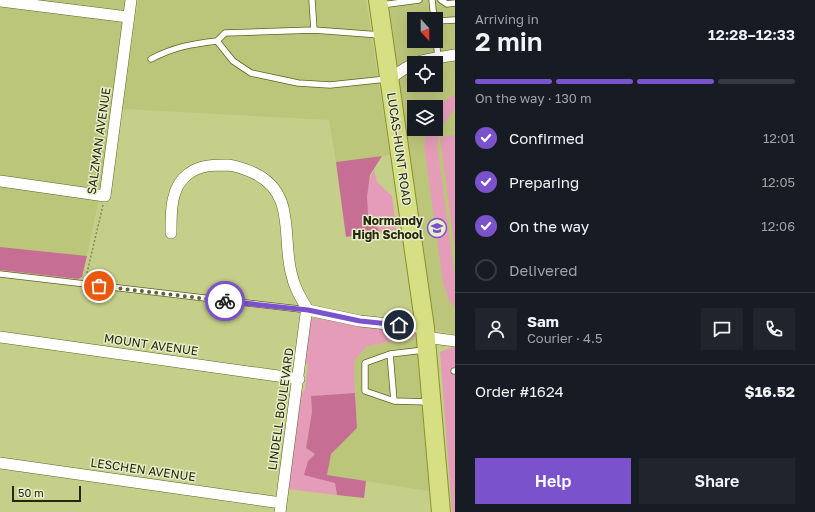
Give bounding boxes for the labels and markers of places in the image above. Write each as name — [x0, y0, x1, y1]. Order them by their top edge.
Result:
place label: Normandy High School — [352, 213, 424, 242]
school or university icon: Normandy High School — [426, 217, 448, 239]
pin — [82, 269, 116, 303]
pin — [382, 308, 416, 342]

